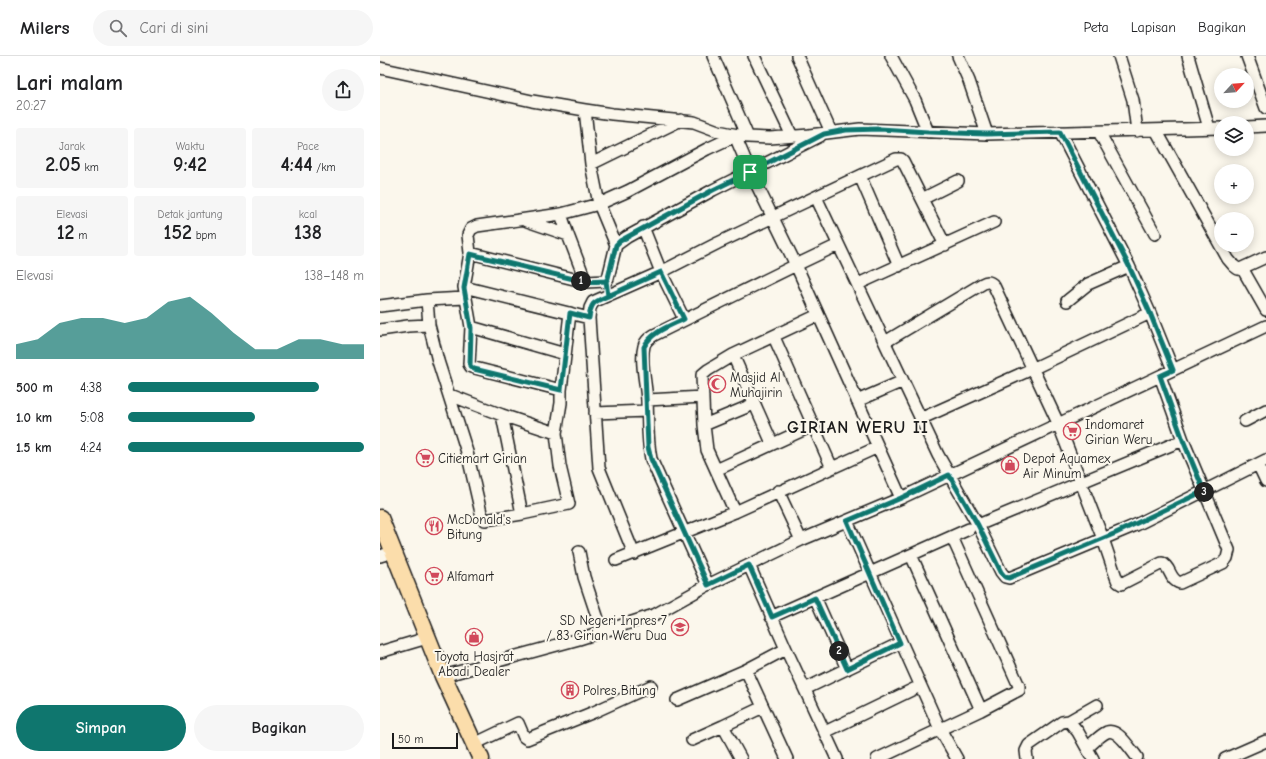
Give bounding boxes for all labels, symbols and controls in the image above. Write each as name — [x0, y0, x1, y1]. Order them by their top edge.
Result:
search box — [93, 10, 373, 46]
text: Milers — [20, 17, 69, 39]
icon: search — [107, 17, 129, 39]
text: Cari di sini — [139, 19, 209, 37]
text: Peta — [1084, 19, 1109, 36]
text: Lapisan — [1131, 19, 1176, 36]
text: Bagikan — [1198, 19, 1246, 36]
north arrow — [1214, 68, 1254, 108]
map controls — [1214, 68, 1254, 252]
button: share — [322, 69, 364, 111]
text: Lari malam — [16, 70, 123, 96]
text: 20:27 — [16, 98, 46, 113]
button: layers — [1214, 116, 1254, 156]
text: Jarak — [59, 140, 85, 153]
text: Waktu — [176, 140, 204, 153]
text: Pace — [297, 140, 319, 153]
text: 2.05 — [45, 153, 81, 176]
text: 9:42 — [173, 153, 207, 176]
text: 4:44 — [280, 153, 313, 176]
pin — [733, 155, 767, 189]
text: km — [81, 161, 99, 174]
text: /km — [313, 161, 336, 174]
icon: arrive — [739, 161, 761, 183]
button: + — [1214, 164, 1254, 204]
text: Elevasi — [56, 208, 88, 221]
text: Detak jantung — [158, 208, 222, 221]
text: kcal — [299, 208, 317, 221]
button: − — [1214, 212, 1254, 252]
text: 12 — [57, 221, 75, 244]
text: 152 — [164, 221, 192, 244]
text: 138 — [294, 221, 322, 244]
text: m — [75, 229, 87, 242]
text: bpm — [192, 229, 216, 242]
text: Elevasi — [16, 268, 53, 283]
text: 138–148 m — [305, 268, 364, 283]
pin: 1 — [571, 271, 591, 291]
text: 1 — [579, 274, 583, 287]
place label: Masjid Al Muhajirin — [730, 370, 783, 400]
mosque icon: Masjid Al Muhajirin — [707, 374, 727, 394]
text: 500 m — [16, 380, 53, 395]
text: 4:38 — [80, 380, 102, 395]
text: 1.0 km — [16, 410, 52, 425]
text: 5:08 — [80, 410, 104, 425]
place label: Indomaret Girian Weru — [1085, 417, 1152, 447]
district label: GIRIAN WERU II — [787, 418, 929, 437]
supermarket icon: Indomaret Girian Weru — [1062, 421, 1082, 441]
text: 1.5 km — [16, 440, 52, 455]
text: 4:24 — [80, 440, 102, 455]
supermarket icon: Citiemart Girian — [415, 448, 435, 468]
place label: Citiemart Girian — [438, 451, 527, 466]
place label: Depot Aquamex Air Minum — [1023, 451, 1111, 481]
shop icon: Depot Aquamex Air Minum — [1000, 455, 1020, 475]
pin: 3 — [1194, 482, 1214, 502]
text: 3 — [1201, 485, 1207, 498]
place label: McDonald's Bitung — [447, 512, 511, 542]
restaurant icon: McDonald's Bitung — [424, 516, 444, 536]
supermarket icon: Alfamart — [424, 566, 444, 586]
place label: Alfamart — [447, 569, 495, 584]
place label: SD Negeri Inpres 7 / 83 Girian Weru Dua — [546, 613, 667, 643]
school or university icon: SD Negeri Inpres 7 / 83 Girian Weru Dua — [670, 617, 690, 637]
shop icon: Toyota Hasjrat Abadi Dealer — [464, 627, 484, 647]
pin: 2 — [829, 641, 849, 661]
text: 2 — [836, 644, 842, 657]
place label: Toyota Hasjrat Abadi Dealer — [434, 649, 515, 679]
building icon: Polres Bitung — [560, 680, 580, 700]
place label: Polres Bitung — [583, 683, 656, 698]
button: Simpan — [16, 705, 186, 751]
button: Bagikan — [194, 705, 364, 751]
scale bar — [392, 731, 458, 750]
text: 50 m — [398, 733, 423, 746]

